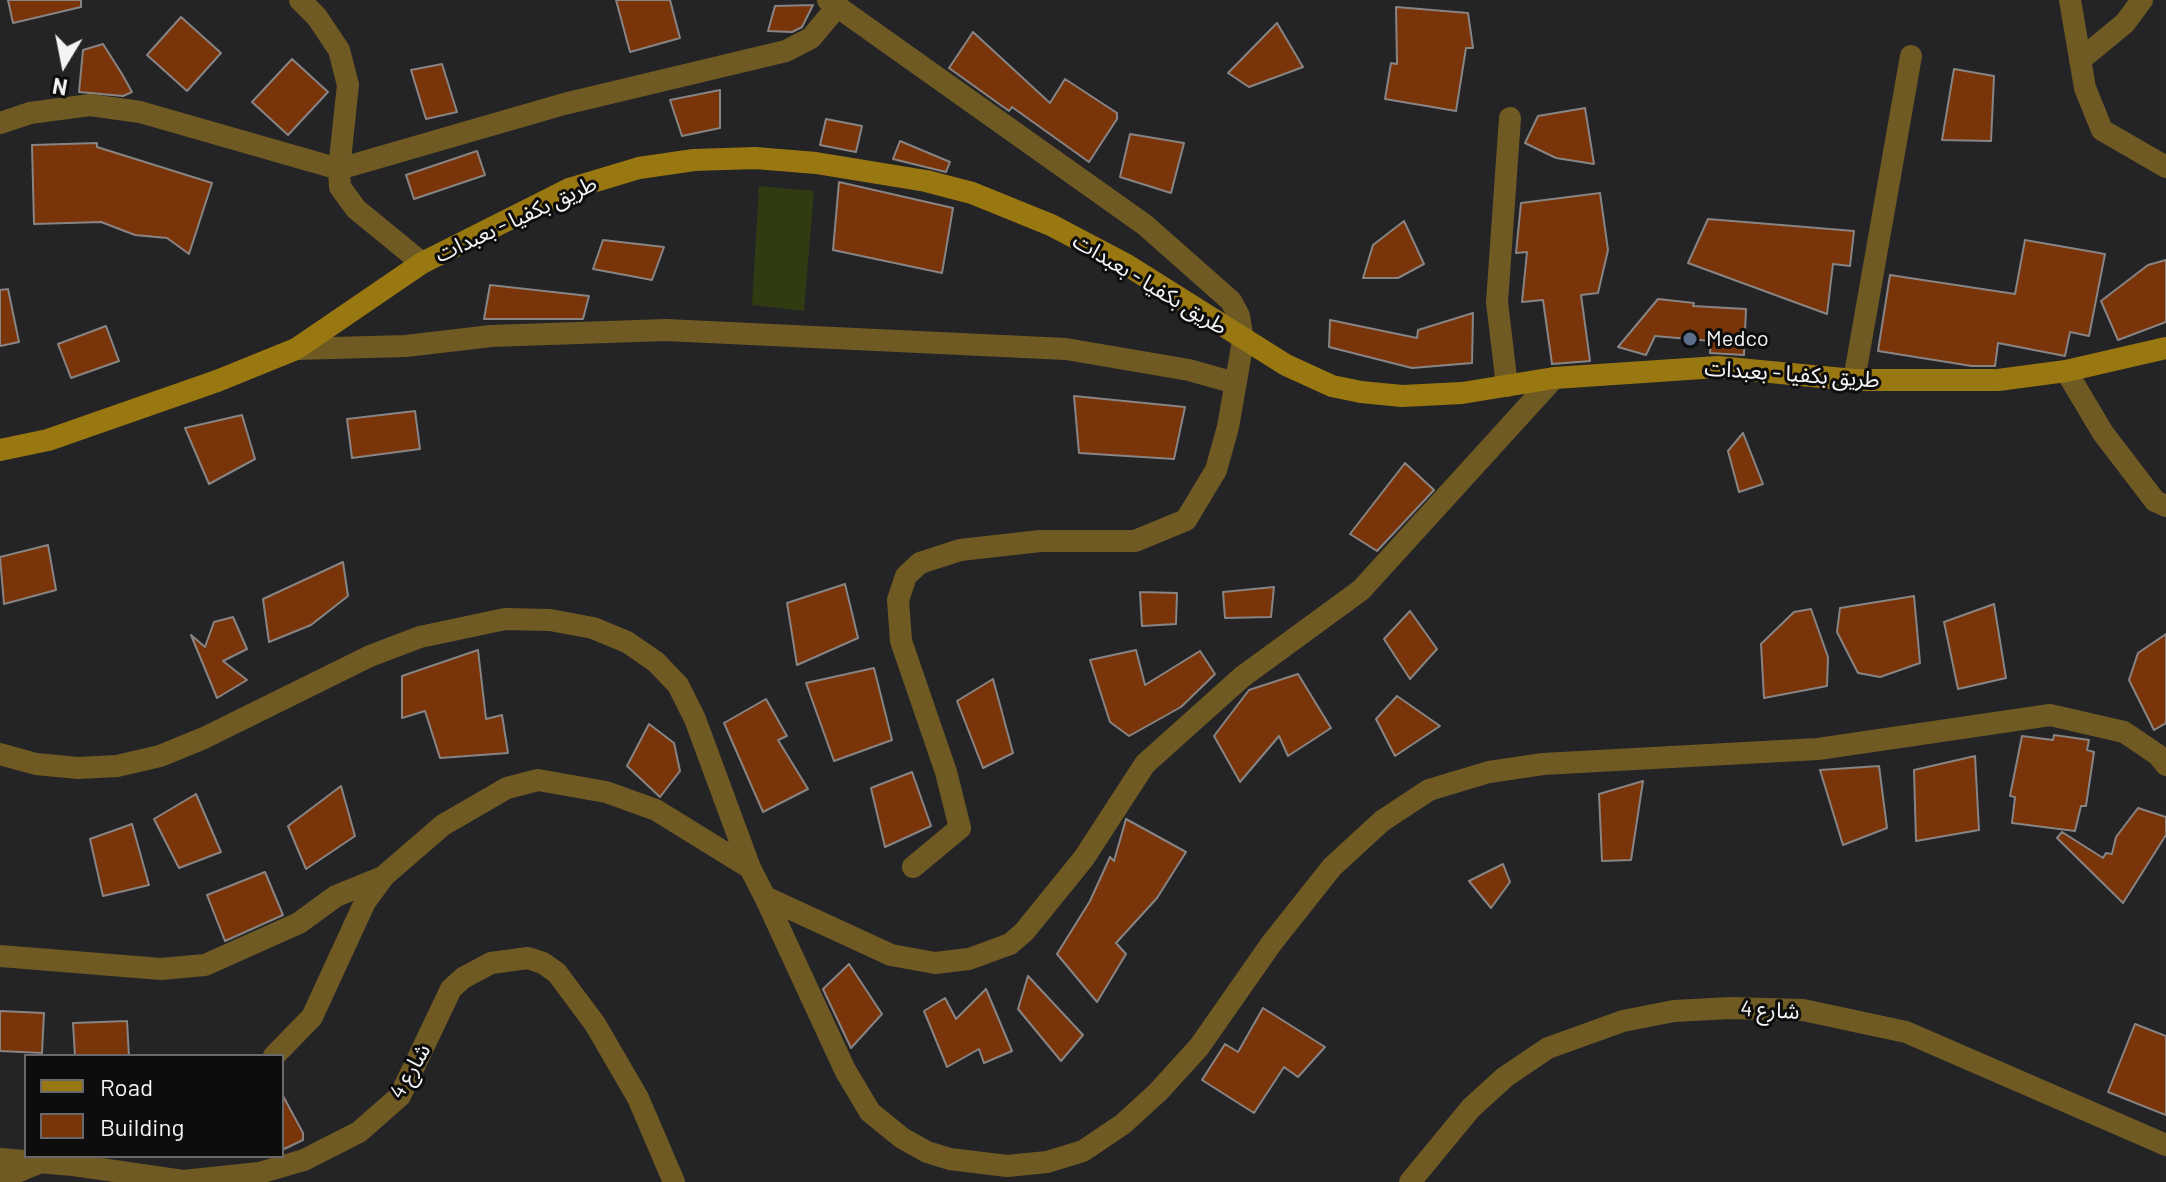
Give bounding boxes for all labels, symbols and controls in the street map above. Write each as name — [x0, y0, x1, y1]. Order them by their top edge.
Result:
north arrow — [24, 24, 104, 104]
text: N — [50, 74, 69, 102]
street label: طريق بكفيا - بعبدات — [431, 170, 601, 268]
street label: طريق بكفيا - بعبدات — [1068, 227, 1232, 341]
place label: Medco — [1706, 326, 1769, 352]
marker: Medco — [1681, 330, 1699, 348]
street label: طريق بكفيا - بعبدات — [1704, 355, 1880, 393]
street label: شارع 4 — [1740, 995, 1800, 1025]
street label: شارع 4 — [384, 1039, 436, 1103]
legend — [24, 1054, 284, 1158]
text: Road — [100, 1072, 153, 1101]
text: Building — [100, 1112, 184, 1141]

